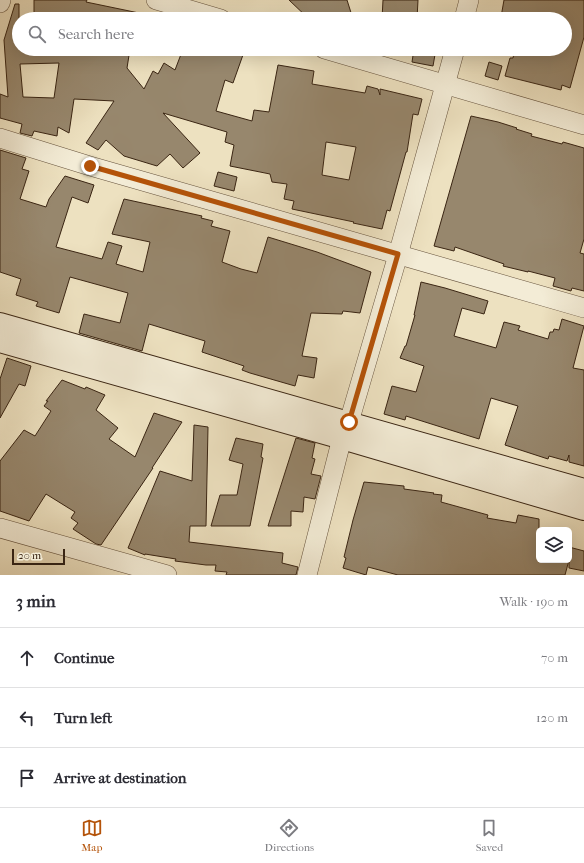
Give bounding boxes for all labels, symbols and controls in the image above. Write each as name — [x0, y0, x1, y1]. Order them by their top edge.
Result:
search box — [12, 12, 572, 56]
icon: search — [26, 23, 48, 45]
text: Search here — [58, 25, 134, 43]
route end — [81, 157, 99, 175]
route start — [340, 413, 358, 431]
map controls — [536, 527, 572, 563]
button: layers — [536, 527, 572, 563]
scale bar — [12, 547, 65, 566]
text: 20 m — [18, 549, 41, 562]
text: 3 min — [16, 591, 56, 611]
text: Walk · 190 m — [499, 594, 568, 609]
icon: ahead — [16, 647, 38, 669]
text: Continue — [54, 649, 114, 667]
text: 70 m — [541, 650, 568, 665]
icon: left — [16, 707, 38, 729]
text: Turn left — [54, 709, 112, 727]
text: 120 m — [536, 710, 568, 725]
icon: arrive — [16, 767, 38, 789]
text: Arrive at destination — [54, 769, 186, 787]
tab: Map — [81, 817, 103, 854]
tab: Directions — [265, 817, 314, 854]
tab: Saved — [476, 817, 503, 854]

